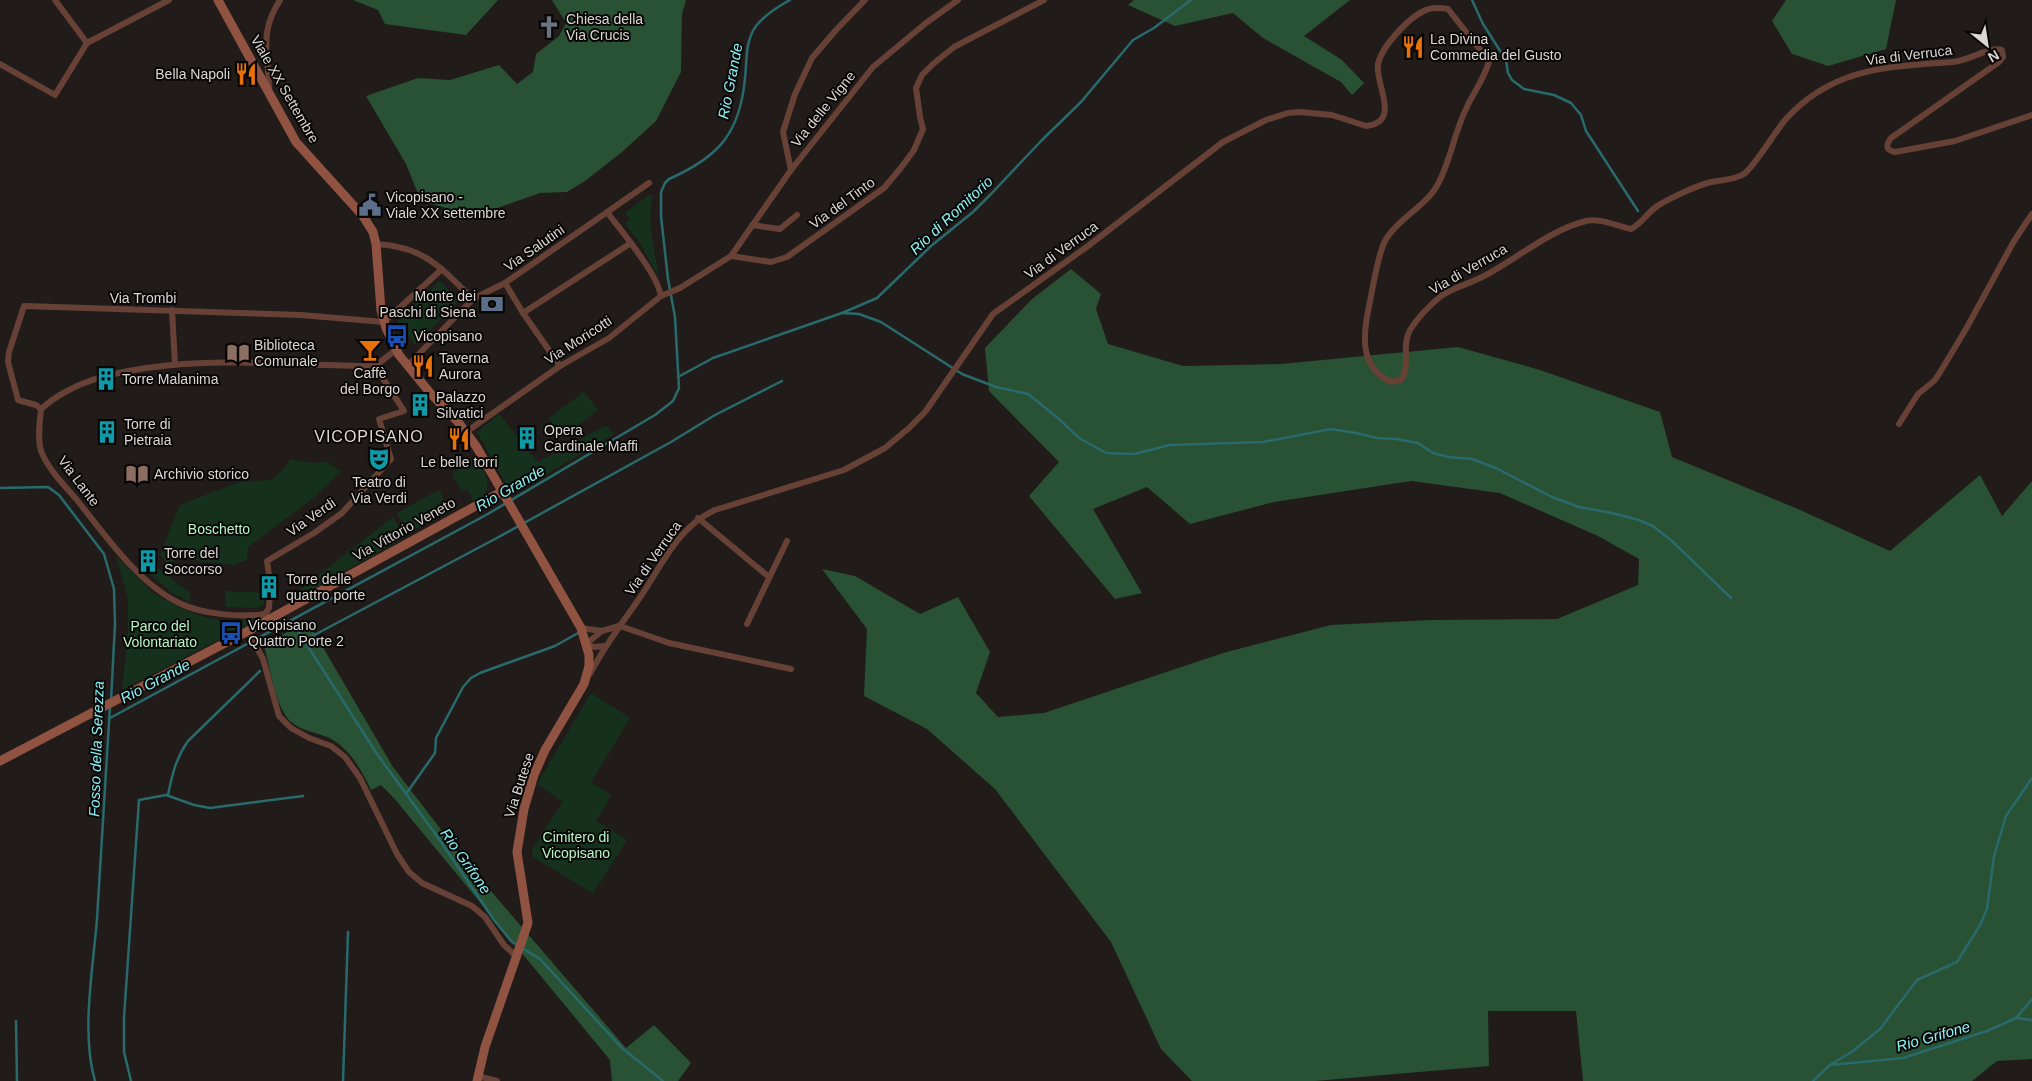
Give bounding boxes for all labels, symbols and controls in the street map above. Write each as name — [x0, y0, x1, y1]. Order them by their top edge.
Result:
place label: Chiesa della Via Crucis — [566, 11, 643, 43]
church icon: Chiesa della Via Crucis — [536, 14, 562, 40]
north arrow — [1962, 20, 2012, 70]
place label: La Divina Commedia del Gusto — [1430, 31, 1562, 63]
street label: Viale XX Settembre — [248, 32, 323, 146]
restaurant icon: La Divina Commedia del Gusto — [1400, 34, 1426, 60]
water label: Rio Grande — [714, 42, 746, 120]
street label: Via di Verruca — [1865, 42, 1953, 68]
text: N — [1985, 47, 2002, 66]
restaurant icon: Bella Napoli — [233, 61, 259, 87]
place label: Bella Napoli — [155, 66, 230, 82]
street label: Via delle Vigne — [788, 68, 859, 150]
water label: Rio di Romitorio — [906, 172, 996, 258]
street label: Via del Tinto — [806, 174, 878, 232]
place label: Vicopisano - Viale XX settembre — [386, 189, 506, 221]
public building icon: Vicopisano - Viale XX settembre — [357, 192, 383, 218]
street label: Via di Verruca — [1021, 218, 1101, 282]
street label: Via Salutini — [501, 221, 567, 275]
street label: Via di Verruca — [1426, 240, 1510, 298]
place label: Monte dei Paschi di Siena — [379, 288, 476, 320]
street label: Via Trombi — [110, 290, 176, 306]
bank icon: Monte dei Paschi di Siena — [479, 291, 505, 317]
street label: Via Moricotti — [541, 312, 615, 368]
bus stop icon: Vicopisano — [384, 323, 410, 349]
place label: Vicopisano — [414, 328, 482, 344]
place label: Biblioteca Comunale — [254, 337, 318, 369]
bar icon: Caffè del Borgo — [357, 337, 383, 363]
library icon: Biblioteca Comunale — [225, 340, 251, 366]
place label: Taverna Aurora — [439, 350, 489, 382]
restaurant icon: Taverna Aurora — [410, 353, 436, 379]
place label: Caffè del Borgo — [340, 365, 400, 397]
building icon: Torre Malanima — [93, 366, 119, 392]
place label: Torre Malanima — [122, 371, 219, 387]
place label: Palazzo Silvatici — [436, 389, 486, 421]
building icon: Palazzo Silvatici — [407, 392, 433, 418]
place label: Torre di Pietraia — [124, 416, 172, 448]
building icon: Torre di Pietraia — [94, 419, 120, 445]
place label: Opera Cardinale Maffi — [544, 422, 638, 454]
building icon: Opera Cardinale Maffi — [514, 425, 540, 451]
restaurant icon: Le belle torri — [446, 426, 472, 452]
district label: VICOPISANO — [314, 428, 424, 445]
theatre icon: Teatro di Via Verdi — [366, 446, 392, 472]
street label: Via Lante — [55, 453, 103, 510]
place label: Le belle torri — [420, 454, 498, 470]
library icon: Archivio storico — [124, 461, 150, 487]
water label: Rio Grande — [473, 461, 547, 515]
place label: Archivio storico — [154, 466, 249, 482]
place label: Teatro di Via Verdi — [351, 474, 407, 506]
street label: Via Verdi — [284, 494, 338, 540]
street label: Via Vittorio Veneto — [350, 494, 458, 564]
street label: Via di Verruca — [622, 518, 685, 598]
park label: Boschetto — [188, 521, 250, 537]
place label: Torre del Soccorso — [164, 545, 223, 577]
building icon: Torre del Soccorso — [135, 548, 161, 574]
place label: Torre delle quattro porte — [286, 571, 366, 603]
building icon: Torre delle quattro porte — [256, 574, 282, 600]
place label: Vicopisano Quattro Porte 2 — [248, 617, 344, 649]
park label: Parco del Volontariato — [123, 618, 197, 650]
bus stop icon: Vicopisano Quattro Porte 2 — [218, 620, 244, 646]
water label: Rio Grande — [117, 655, 193, 707]
water label: Fosso della Serezza — [85, 681, 107, 817]
street label: Via Butese — [501, 750, 537, 820]
water label: Rio Grifone — [437, 825, 495, 897]
park label: Cimitero di Vicopisano — [542, 829, 610, 861]
water label: Rio Grifone — [1894, 1017, 1972, 1055]

